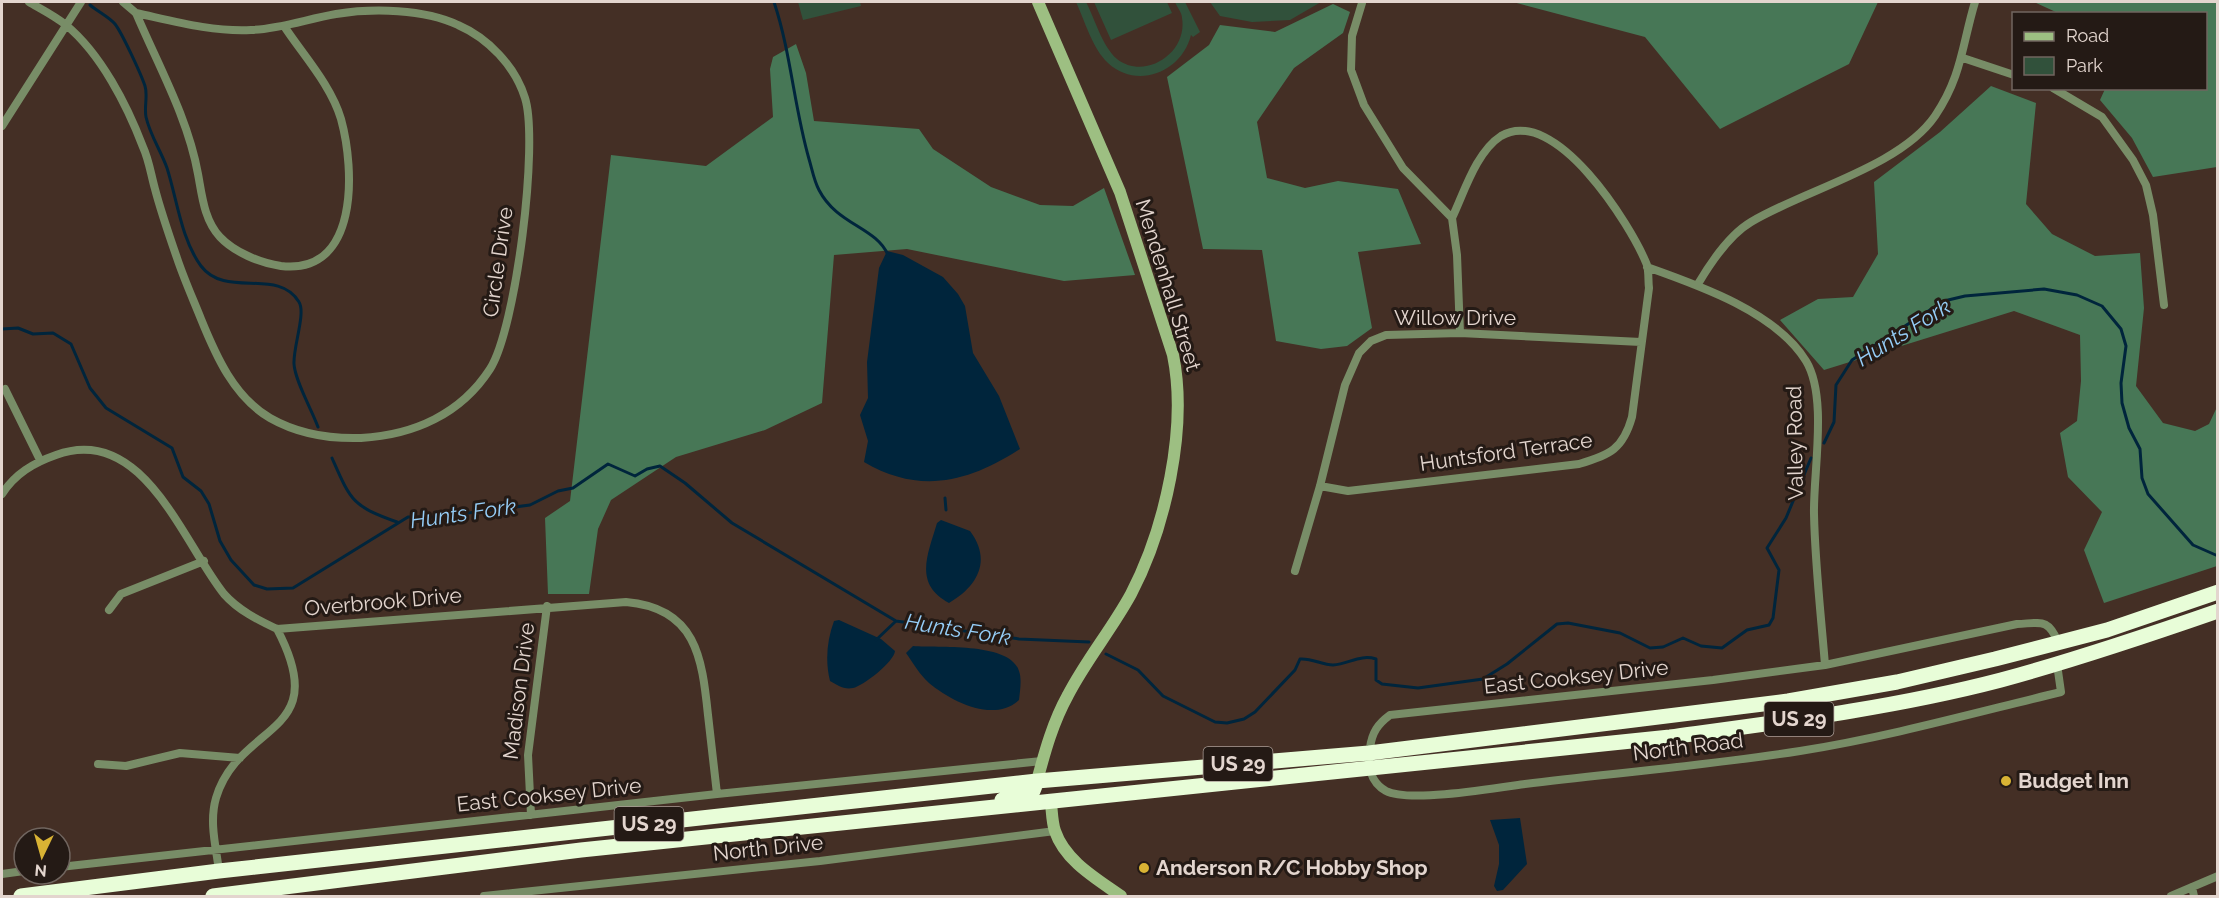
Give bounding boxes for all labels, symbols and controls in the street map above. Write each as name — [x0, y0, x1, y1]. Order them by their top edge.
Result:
legend — [2012, 12, 2207, 90]
text: Road — [2066, 25, 2109, 46]
text: Park — [2066, 55, 2103, 76]
street label: Mendenhall Street — [1130, 196, 1207, 374]
street label: Circle Drive — [477, 205, 518, 319]
water label: Hunts Fork — [1851, 293, 1955, 371]
street label: Willow Drive — [1394, 305, 1516, 330]
street label: Valley Road — [1781, 386, 1808, 501]
street label: Huntsford Terrace — [1418, 427, 1594, 476]
water label: Hunts Fork — [408, 493, 518, 533]
street label: Overbrook Drive — [303, 582, 463, 621]
water label: Hunts Fork — [903, 608, 1013, 650]
street label: Madison Drive — [498, 621, 539, 761]
street label: East Cooksey Drive — [1482, 654, 1670, 699]
road number: US 29 — [1764, 702, 1834, 736]
street label: North Road — [1631, 727, 1745, 766]
road number: US 29 — [1204, 747, 1272, 781]
place label: Budget Inn — [2018, 768, 2129, 793]
street label: East Cooksey Drive — [455, 772, 643, 817]
marker: Budget Inn — [1999, 774, 2013, 788]
road number: US 29 — [614, 807, 684, 841]
north arrow — [12, 826, 72, 886]
street label: North Drive — [712, 829, 824, 866]
place label: Anderson R/C Hobby Shop — [1156, 855, 1427, 880]
text: N — [34, 860, 48, 880]
marker: Anderson R/C Hobby Shop — [1137, 861, 1151, 875]

